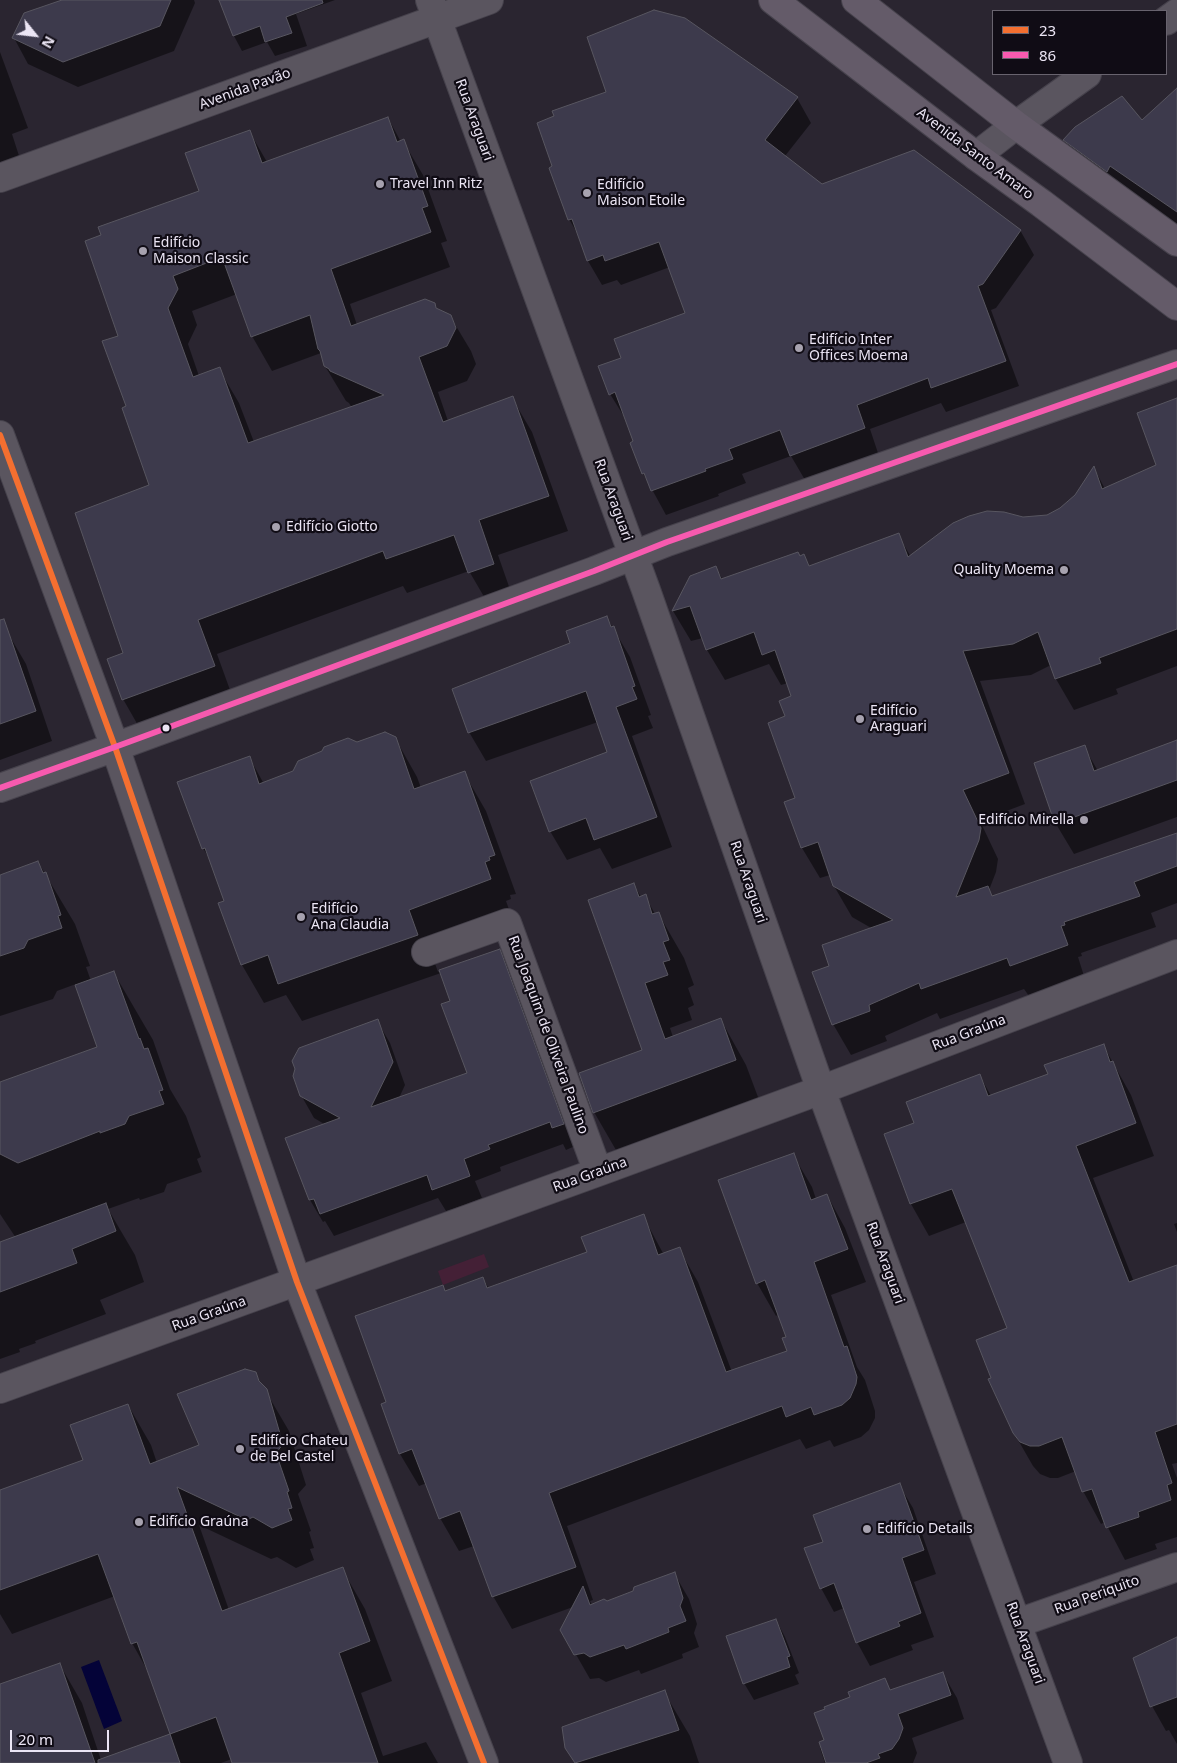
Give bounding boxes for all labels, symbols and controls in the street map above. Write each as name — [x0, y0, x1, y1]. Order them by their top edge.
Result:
north arrow — [10, 10, 60, 60]
legend — [992, 10, 1167, 75]
text: 23 — [1039, 20, 1056, 40]
text: N — [37, 33, 60, 52]
text: 86 — [1039, 45, 1056, 65]
street label: Avenida Pavão — [197, 65, 293, 113]
street label: Rua Araguari — [451, 77, 497, 163]
street label: Avenida Santo Amaro — [913, 105, 1037, 203]
place label: Travel Inn Ritz — [390, 176, 482, 192]
place label: Edifício Maison Etoile — [597, 177, 685, 210]
marker: Travel Inn Ritz — [374, 178, 386, 190]
marker: Edifício Maison Etoile — [581, 187, 593, 199]
place label: Edifício Maison Classic — [153, 235, 249, 268]
marker: Edifício Maison Classic — [137, 245, 149, 257]
place label: Edifício Inter Offices Moema — [809, 332, 908, 364]
marker: Edifício Inter Offices Moema — [793, 342, 805, 354]
street label: Rua Araguari — [590, 457, 636, 543]
place label: Edifício Giotto — [286, 519, 378, 535]
marker: Edifício Giotto — [270, 521, 282, 533]
place label: Quality Moema — [953, 562, 1054, 578]
marker: Quality Moema — [1058, 564, 1070, 576]
place label: Edifício Araguari — [870, 703, 927, 736]
marker: Edifício Araguari — [854, 713, 866, 725]
unlabelled marker — [161, 723, 171, 733]
place label: Edifício Mirella — [978, 812, 1074, 828]
marker: Edifício Mirella — [1078, 814, 1090, 826]
street label: Rua Araguari — [726, 839, 770, 925]
place label: Edifício Ana Claudia — [311, 901, 389, 934]
marker: Edifício Ana Claudia — [295, 911, 307, 923]
street label: Rua Joaquim de Oliveira Paulino — [504, 934, 592, 1136]
street label: Rua Graúna — [930, 1011, 1008, 1055]
street label: Rua Graúna — [551, 1154, 629, 1196]
street label: Rua Araguari — [862, 1220, 908, 1306]
street label: Rua Graúna — [170, 1293, 248, 1335]
place label: Edifício Chateu de Bel Castel — [250, 1433, 348, 1465]
marker: Edifício Chateu de Bel Castel — [234, 1443, 246, 1455]
place label: Edifício Graúna — [149, 1514, 249, 1530]
marker: Edifício Graúna — [133, 1516, 145, 1528]
place label: Edifício Details — [877, 1521, 973, 1537]
marker: Edifício Details — [861, 1523, 873, 1535]
street label: Rua Periquito — [1052, 1572, 1142, 1618]
street label: Rua Araguari — [1002, 1600, 1048, 1686]
scale bar — [12, 1720, 111, 1752]
text: 20 m — [18, 1729, 53, 1749]

